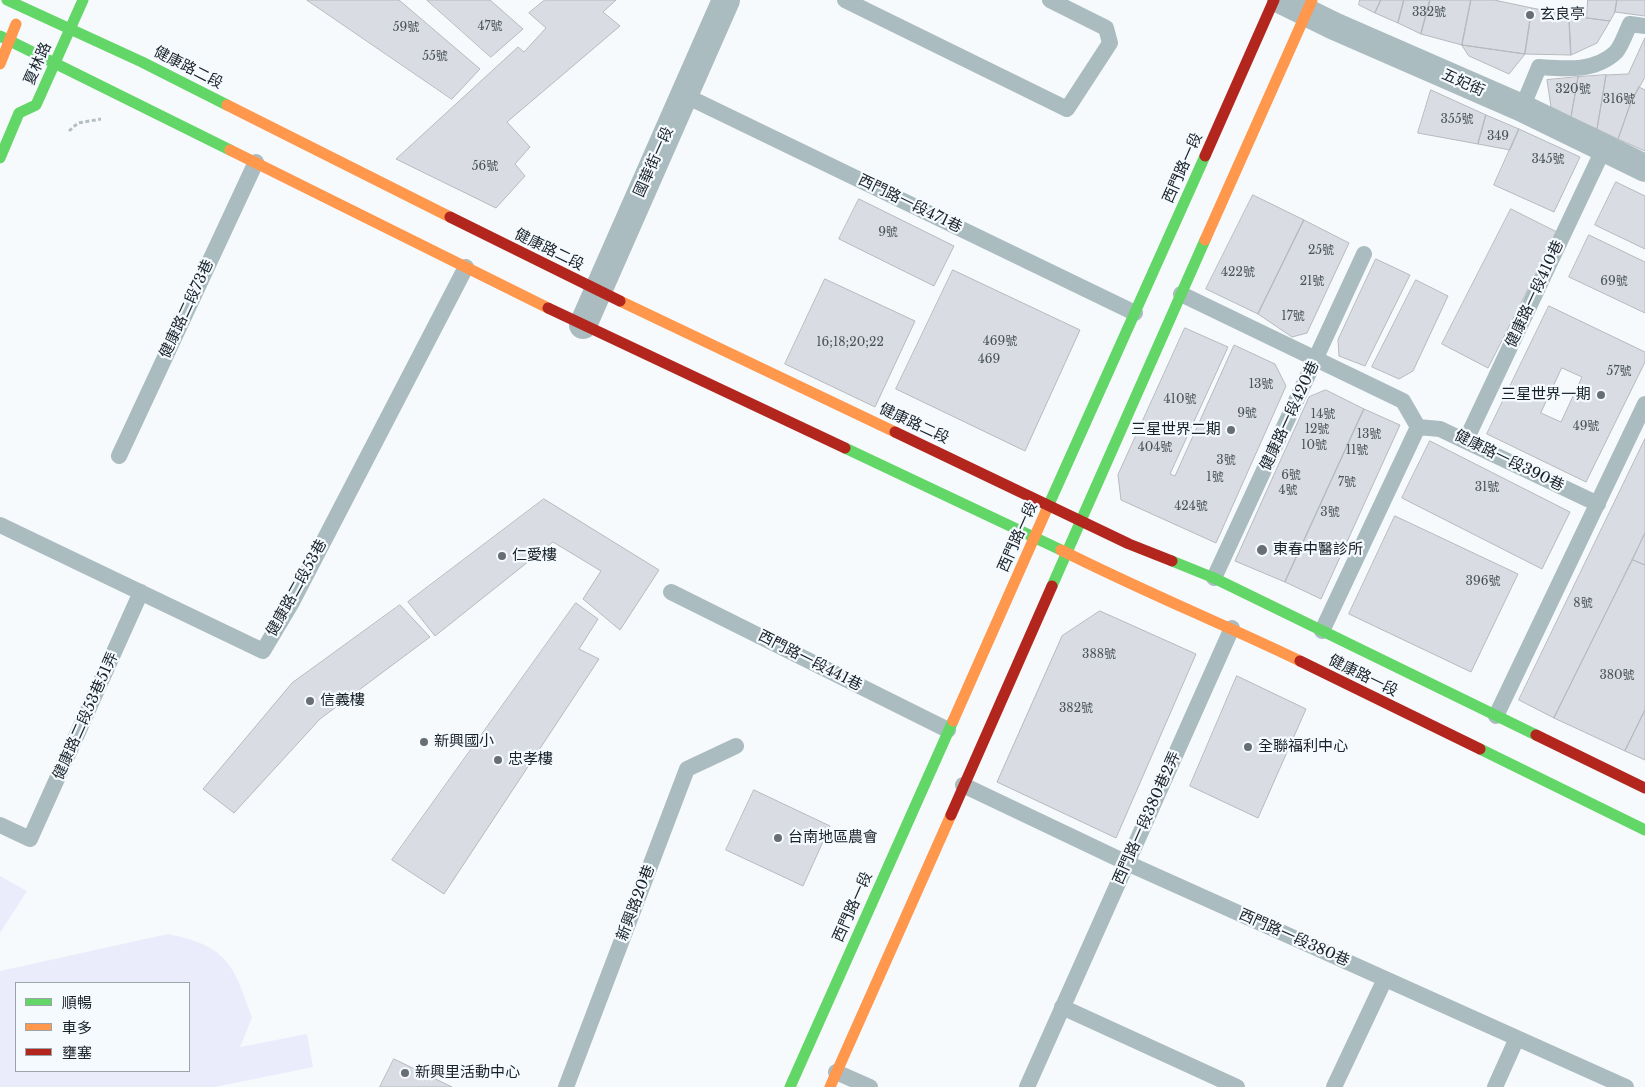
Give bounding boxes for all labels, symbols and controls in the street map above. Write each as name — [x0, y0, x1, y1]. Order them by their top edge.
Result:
house number: 332號 — [1412, 6, 1446, 20]
place label: 玄良亭 — [1540, 6, 1585, 24]
marker: 玄良亭 — [1524, 9, 1536, 21]
house number: 47號 — [477, 20, 503, 34]
house number: 59號 — [393, 21, 419, 35]
street label: 夏林路 — [21, 40, 55, 88]
street label: 健康路二段 — [151, 43, 225, 93]
house number: 55號 — [422, 50, 448, 64]
street label: 五妃街 — [1439, 66, 1487, 100]
house number: 320號 — [1555, 83, 1591, 97]
house number: 316號 — [1603, 93, 1635, 107]
house number: 355號 — [1440, 113, 1474, 127]
street label: 國華街一段 — [631, 124, 677, 200]
street label: 西門路一段 — [1160, 130, 1206, 206]
house number: 349 — [1487, 130, 1509, 144]
house number: 345號 — [1531, 153, 1565, 167]
house number: 56號 — [472, 160, 498, 174]
street label: 西門路一段471巷 — [855, 171, 965, 237]
street label: 健康路二段 — [511, 225, 587, 275]
house number: 9號 — [878, 226, 898, 240]
street label: 健康路一段410巷 — [1502, 238, 1568, 350]
house number: 25號 — [1308, 244, 1334, 258]
street label: 健康路二段73巷 — [156, 257, 218, 361]
house number: 422號 — [1221, 266, 1255, 280]
house number: 21號 — [1300, 275, 1324, 289]
house number: 69號 — [1600, 275, 1628, 289]
house number: 17號 — [1281, 310, 1305, 324]
house number: 469號 — [983, 335, 1017, 349]
house number: 16;18;20;22 — [816, 336, 884, 350]
house number: 469 — [978, 353, 1000, 367]
street label: 健康路一段420巷 — [1257, 358, 1323, 474]
house number: 57號 — [1607, 365, 1631, 379]
house number: 13號 — [1249, 378, 1273, 392]
place label: 三星世界一期 — [1501, 386, 1591, 404]
marker: 三星世界一期 — [1595, 389, 1607, 401]
house number: 410號 — [1164, 393, 1196, 407]
street label: 健康路二段 — [876, 400, 952, 448]
house number: 9號 — [1237, 407, 1257, 421]
house number: 14號 — [1311, 408, 1335, 422]
house number: 49號 — [1573, 420, 1599, 434]
place label: 三星世界二期 — [1131, 421, 1221, 439]
house number: 12號 — [1305, 423, 1329, 437]
marker: 三星世界二期 — [1225, 424, 1237, 436]
street label: 健康路一段390巷 — [1451, 427, 1567, 495]
house number: 13號 — [1357, 428, 1381, 442]
house number: 10號 — [1301, 439, 1327, 453]
house number: 404號 — [1138, 441, 1172, 455]
house number: 11號 — [1346, 444, 1368, 458]
house number: 3號 — [1216, 454, 1236, 468]
house number: 6號 — [1281, 469, 1301, 483]
house number: 1號 — [1206, 471, 1224, 485]
house number: 7號 — [1338, 476, 1356, 490]
house number: 31號 — [1475, 481, 1499, 495]
house number: 4號 — [1278, 484, 1298, 498]
street label: 西門路一段 — [995, 499, 1041, 575]
house number: 424號 — [1174, 500, 1208, 514]
house number: 3號 — [1320, 506, 1340, 520]
street label: 健康路二段53巷 — [263, 537, 331, 639]
place label: 東春中醫診所 — [1273, 541, 1363, 559]
marker: 東春中醫診所 — [1255, 543, 1269, 557]
place label: 仁愛樓 — [512, 547, 557, 565]
marker: 仁愛樓 — [496, 550, 508, 562]
house number: 396號 — [1466, 575, 1500, 589]
house number: 8號 — [1573, 597, 1593, 611]
street label: 西門路一段441巷 — [755, 627, 865, 695]
house number: 388號 — [1082, 648, 1116, 662]
street label: 健康路二段53巷51弄 — [50, 649, 122, 783]
street label: 健康路一段 — [1325, 651, 1401, 701]
house number: 380號 — [1599, 669, 1635, 683]
place label: 信義樓 — [320, 692, 365, 710]
marker: 信義樓 — [304, 695, 316, 707]
house number: 382號 — [1059, 702, 1093, 716]
place label: 新興國小 — [434, 733, 494, 751]
marker: 新興國小 — [418, 736, 430, 748]
place label: 全聯福利中心 — [1258, 738, 1348, 756]
marker: 全聯福利中心 — [1242, 741, 1254, 753]
street label: 西門路一段380巷2弄 — [1110, 749, 1184, 887]
place label: 忠孝樓 — [508, 751, 553, 769]
marker: 忠孝樓 — [492, 754, 504, 766]
place label: 台南地區農會 — [788, 829, 878, 847]
marker: 台南地區農會 — [772, 832, 784, 844]
street label: 新興路20巷 — [613, 862, 659, 944]
street label: 西門路一段 — [830, 869, 876, 945]
street label: 西門路一段380巷 — [1236, 906, 1352, 970]
legend — [15, 982, 190, 1072]
text: 順暢 — [62, 993, 92, 1012]
text: 車多 — [62, 1018, 92, 1037]
text: 壅塞 — [62, 1043, 92, 1062]
place label: 新興里活動中心 — [415, 1064, 520, 1082]
marker: 新興里活動中心 — [399, 1067, 411, 1079]

